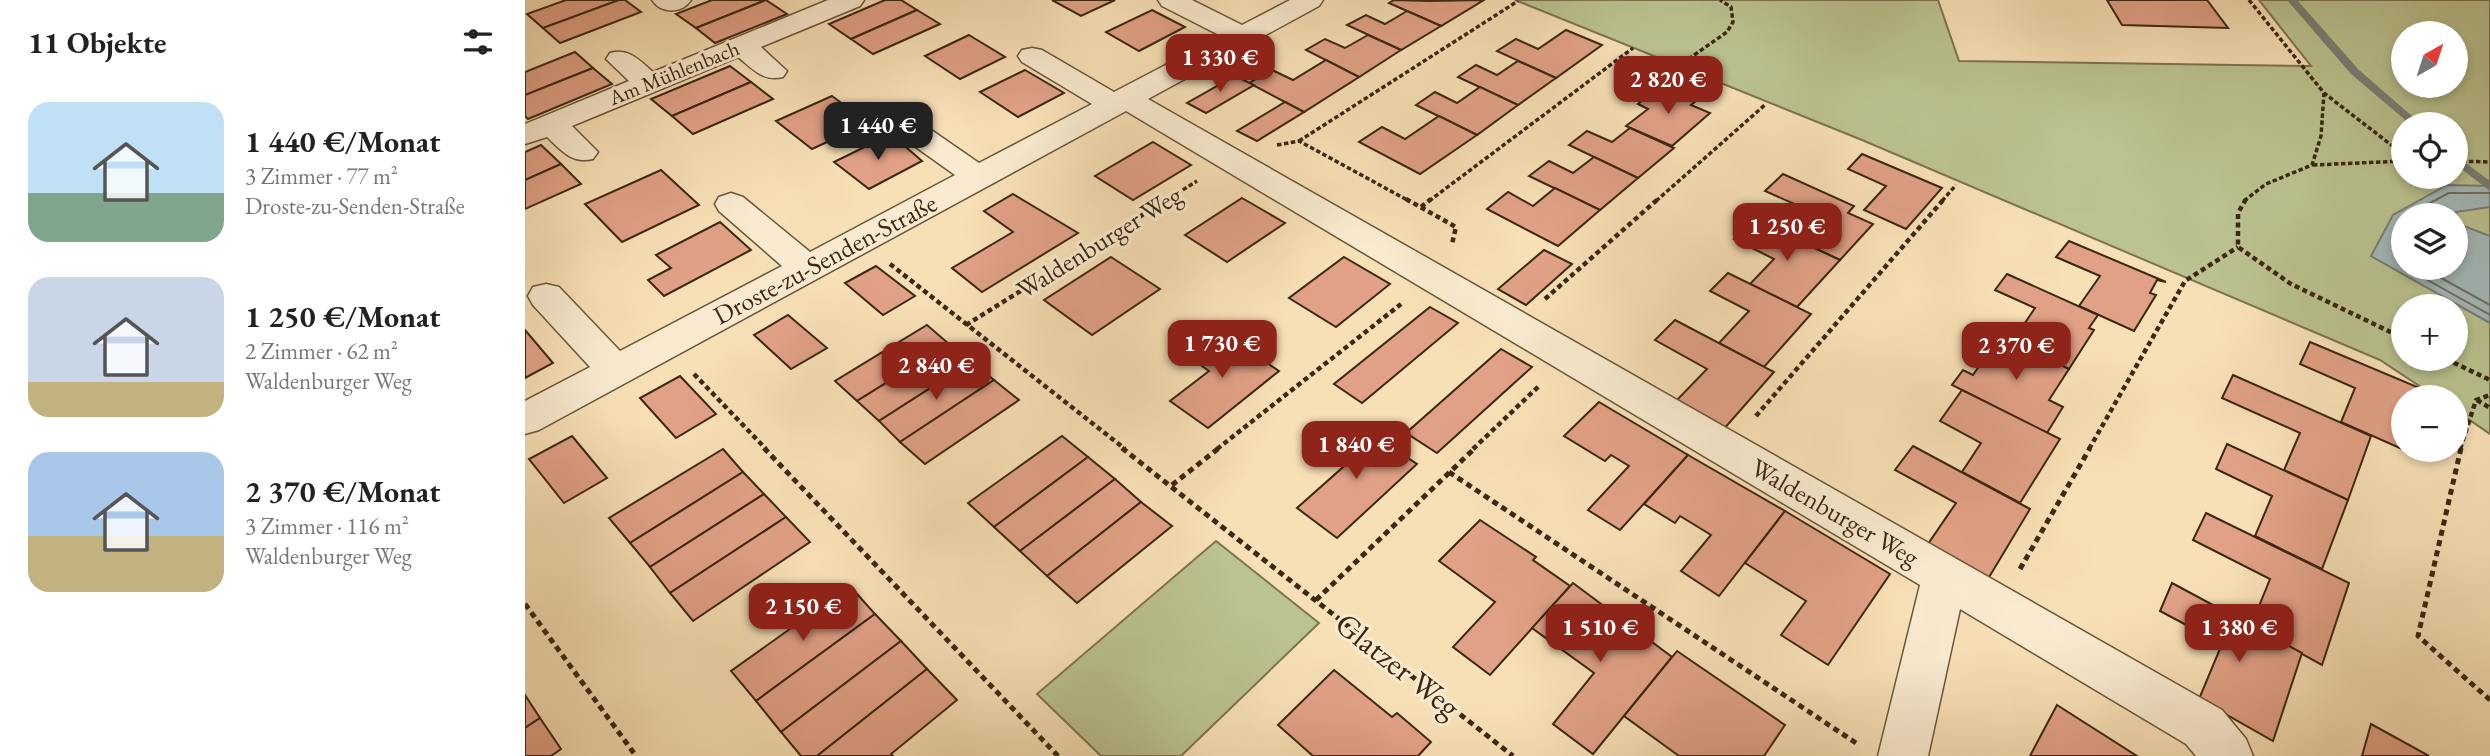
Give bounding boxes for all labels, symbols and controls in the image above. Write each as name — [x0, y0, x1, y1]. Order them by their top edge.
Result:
north arrow — [2391, 21, 2467, 98]
map controls — [2391, 21, 2468, 462]
text: 11 Objekte — [28, 23, 167, 62]
icon: filters — [459, 23, 497, 61]
street label: Am Mühlenbach — [604, 34, 743, 111]
pin: 1 330 € — [1155, 34, 1285, 94]
text: 1 330 € — [1182, 42, 1258, 72]
pin: 2 820 € — [1603, 57, 1733, 116]
text: 2 820 € — [1630, 64, 1706, 94]
pin: 1 440 € — [813, 102, 943, 162]
text: 1 440 € — [840, 110, 916, 140]
button: locate — [2391, 112, 2468, 189]
text: 1 440 €/Monat — [245, 122, 440, 161]
icon: home — [84, 130, 168, 214]
text: 3 Zimmer · 77 m² — [245, 161, 398, 191]
street label: Waldenburger Weg — [1010, 177, 1189, 306]
street label: Droste-zu-Senden-Straße — [707, 186, 943, 332]
text: Droste-zu-Senden-Straße — [245, 191, 465, 221]
button: layers — [2391, 203, 2468, 280]
pin: 1 250 € — [1722, 204, 1852, 263]
text: 1 250 € — [1749, 211, 1825, 241]
button: + — [2391, 294, 2468, 371]
text: 1 250 €/Monat — [245, 297, 440, 336]
icon: home — [84, 305, 168, 389]
pin: 1 730 € — [1157, 320, 1287, 380]
pin: 2 370 € — [1951, 322, 2081, 382]
text: 1 730 € — [1184, 328, 1260, 358]
text: 2 370 € — [1978, 330, 2054, 360]
text: 2 Zimmer · 62 m² — [245, 336, 398, 366]
pin: 2 840 € — [871, 342, 1001, 402]
text: 2 840 € — [898, 350, 974, 380]
text: Waldenburger Weg — [245, 366, 412, 396]
button: − — [2391, 385, 2468, 462]
pin: 1 840 € — [1291, 421, 1421, 481]
text: 1 840 € — [1318, 429, 1394, 459]
street label: Waldenburger Weg — [1745, 450, 1926, 574]
text: 2 370 €/Monat — [245, 472, 440, 511]
icon: home — [84, 480, 168, 564]
text: 3 Zimmer · 116 m² — [245, 511, 409, 541]
text: Waldenburger Weg — [245, 541, 412, 571]
pin: 2 150 € — [738, 584, 868, 643]
text: 2 150 € — [765, 591, 841, 621]
street label: Glatzer Weg — [1327, 603, 1470, 728]
pin: 1 510 € — [1535, 604, 1665, 664]
pin: 1 380 € — [2174, 604, 2304, 664]
text: 1 510 € — [1562, 612, 1638, 642]
text: 1 380 € — [2201, 612, 2277, 642]

